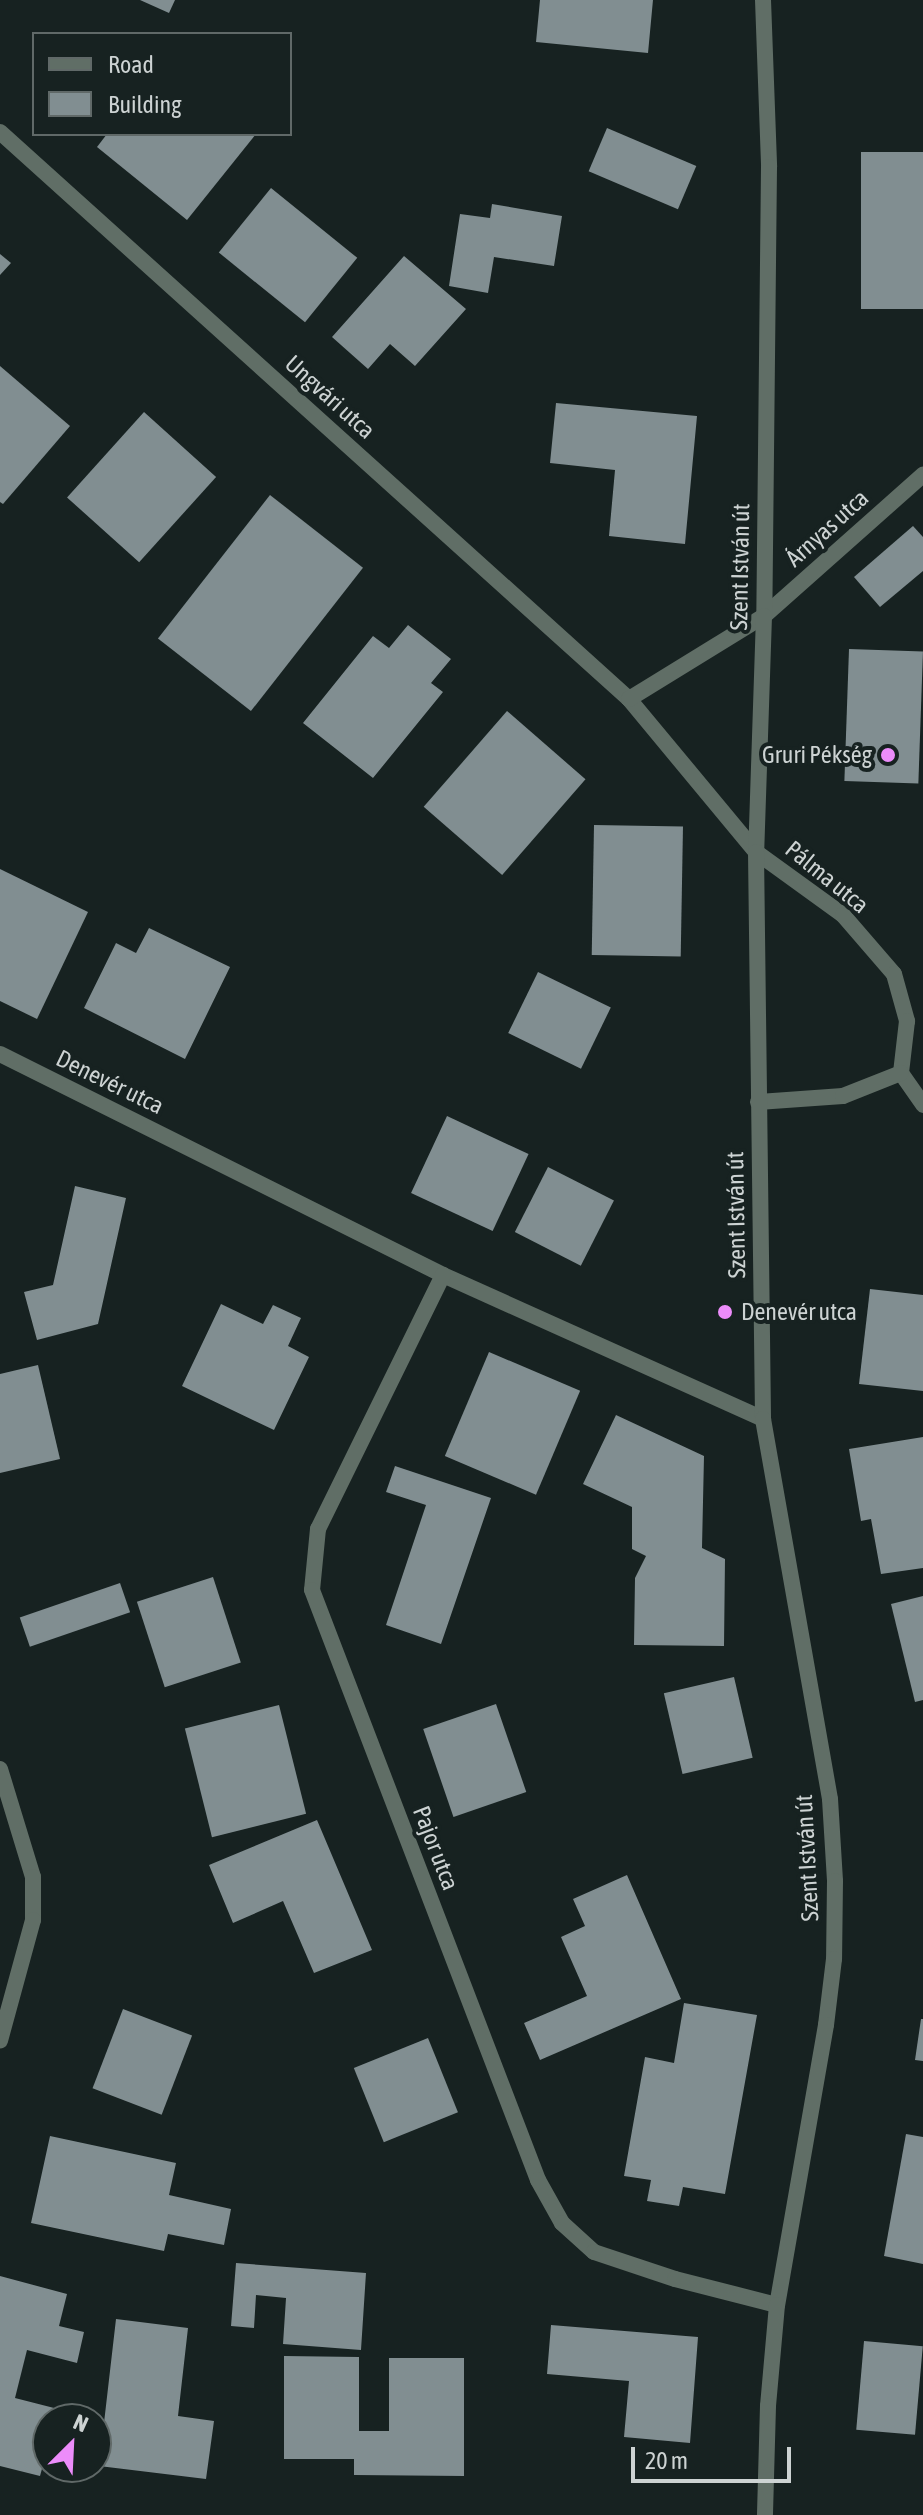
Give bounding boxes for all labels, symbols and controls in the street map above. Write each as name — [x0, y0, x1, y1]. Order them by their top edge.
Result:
legend — [32, 32, 292, 136]
text: Road — [108, 51, 154, 78]
text: Building — [108, 91, 181, 118]
street label: Ungvári utca — [279, 349, 381, 445]
street label: Árnyas utca — [780, 483, 874, 573]
street label: Szent István út — [724, 503, 756, 631]
place label: Gruri Pékség — [762, 741, 872, 769]
marker: Gruri Pékség — [879, 746, 897, 764]
street label: Pálma utca — [780, 835, 874, 919]
street label: Denevér utca — [52, 1044, 168, 1120]
street label: Szent István út — [720, 1151, 752, 1279]
place label: Denevér utca — [741, 1298, 857, 1326]
marker: Denevér utca — [716, 1303, 734, 1321]
street label: Szent István út — [789, 1794, 825, 1922]
street label: Pajor utca — [407, 1802, 465, 1894]
north arrow — [32, 2403, 112, 2483]
text: N — [70, 2408, 92, 2437]
scale bar — [635, 2431, 795, 2481]
text: 20 m — [645, 2447, 688, 2474]

